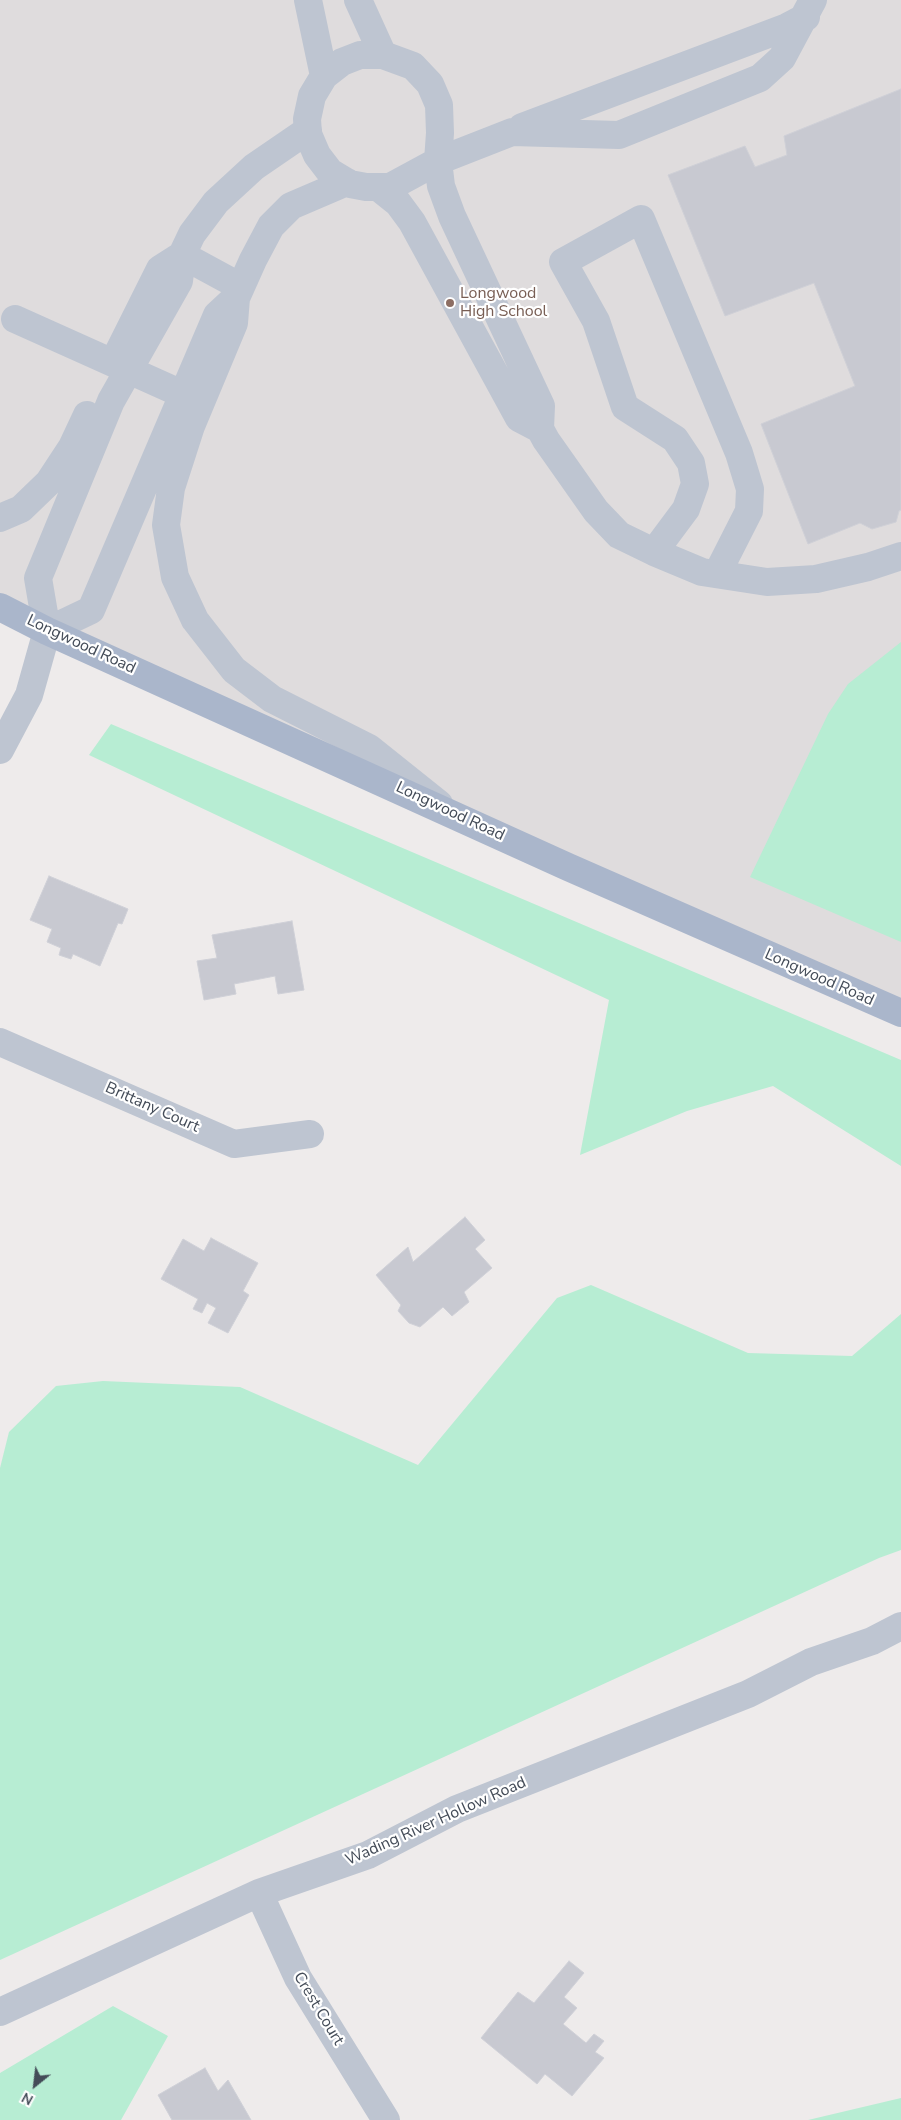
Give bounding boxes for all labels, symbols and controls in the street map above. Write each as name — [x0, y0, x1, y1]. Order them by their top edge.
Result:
place label: Longwood High School — [460, 284, 547, 322]
marker: Longwood High School — [444, 297, 456, 309]
street label: Longwood Road — [24, 611, 138, 679]
street label: Longwood Road — [393, 778, 507, 846]
street label: Longwood Road — [761, 945, 877, 1011]
street label: Brittany Court — [102, 1079, 202, 1137]
street label: Wading River Hollow Road — [343, 1773, 529, 1871]
street label: Crest Court — [289, 1969, 347, 2049]
north arrow — [10, 2060, 60, 2110]
text: N — [18, 2088, 37, 2109]

